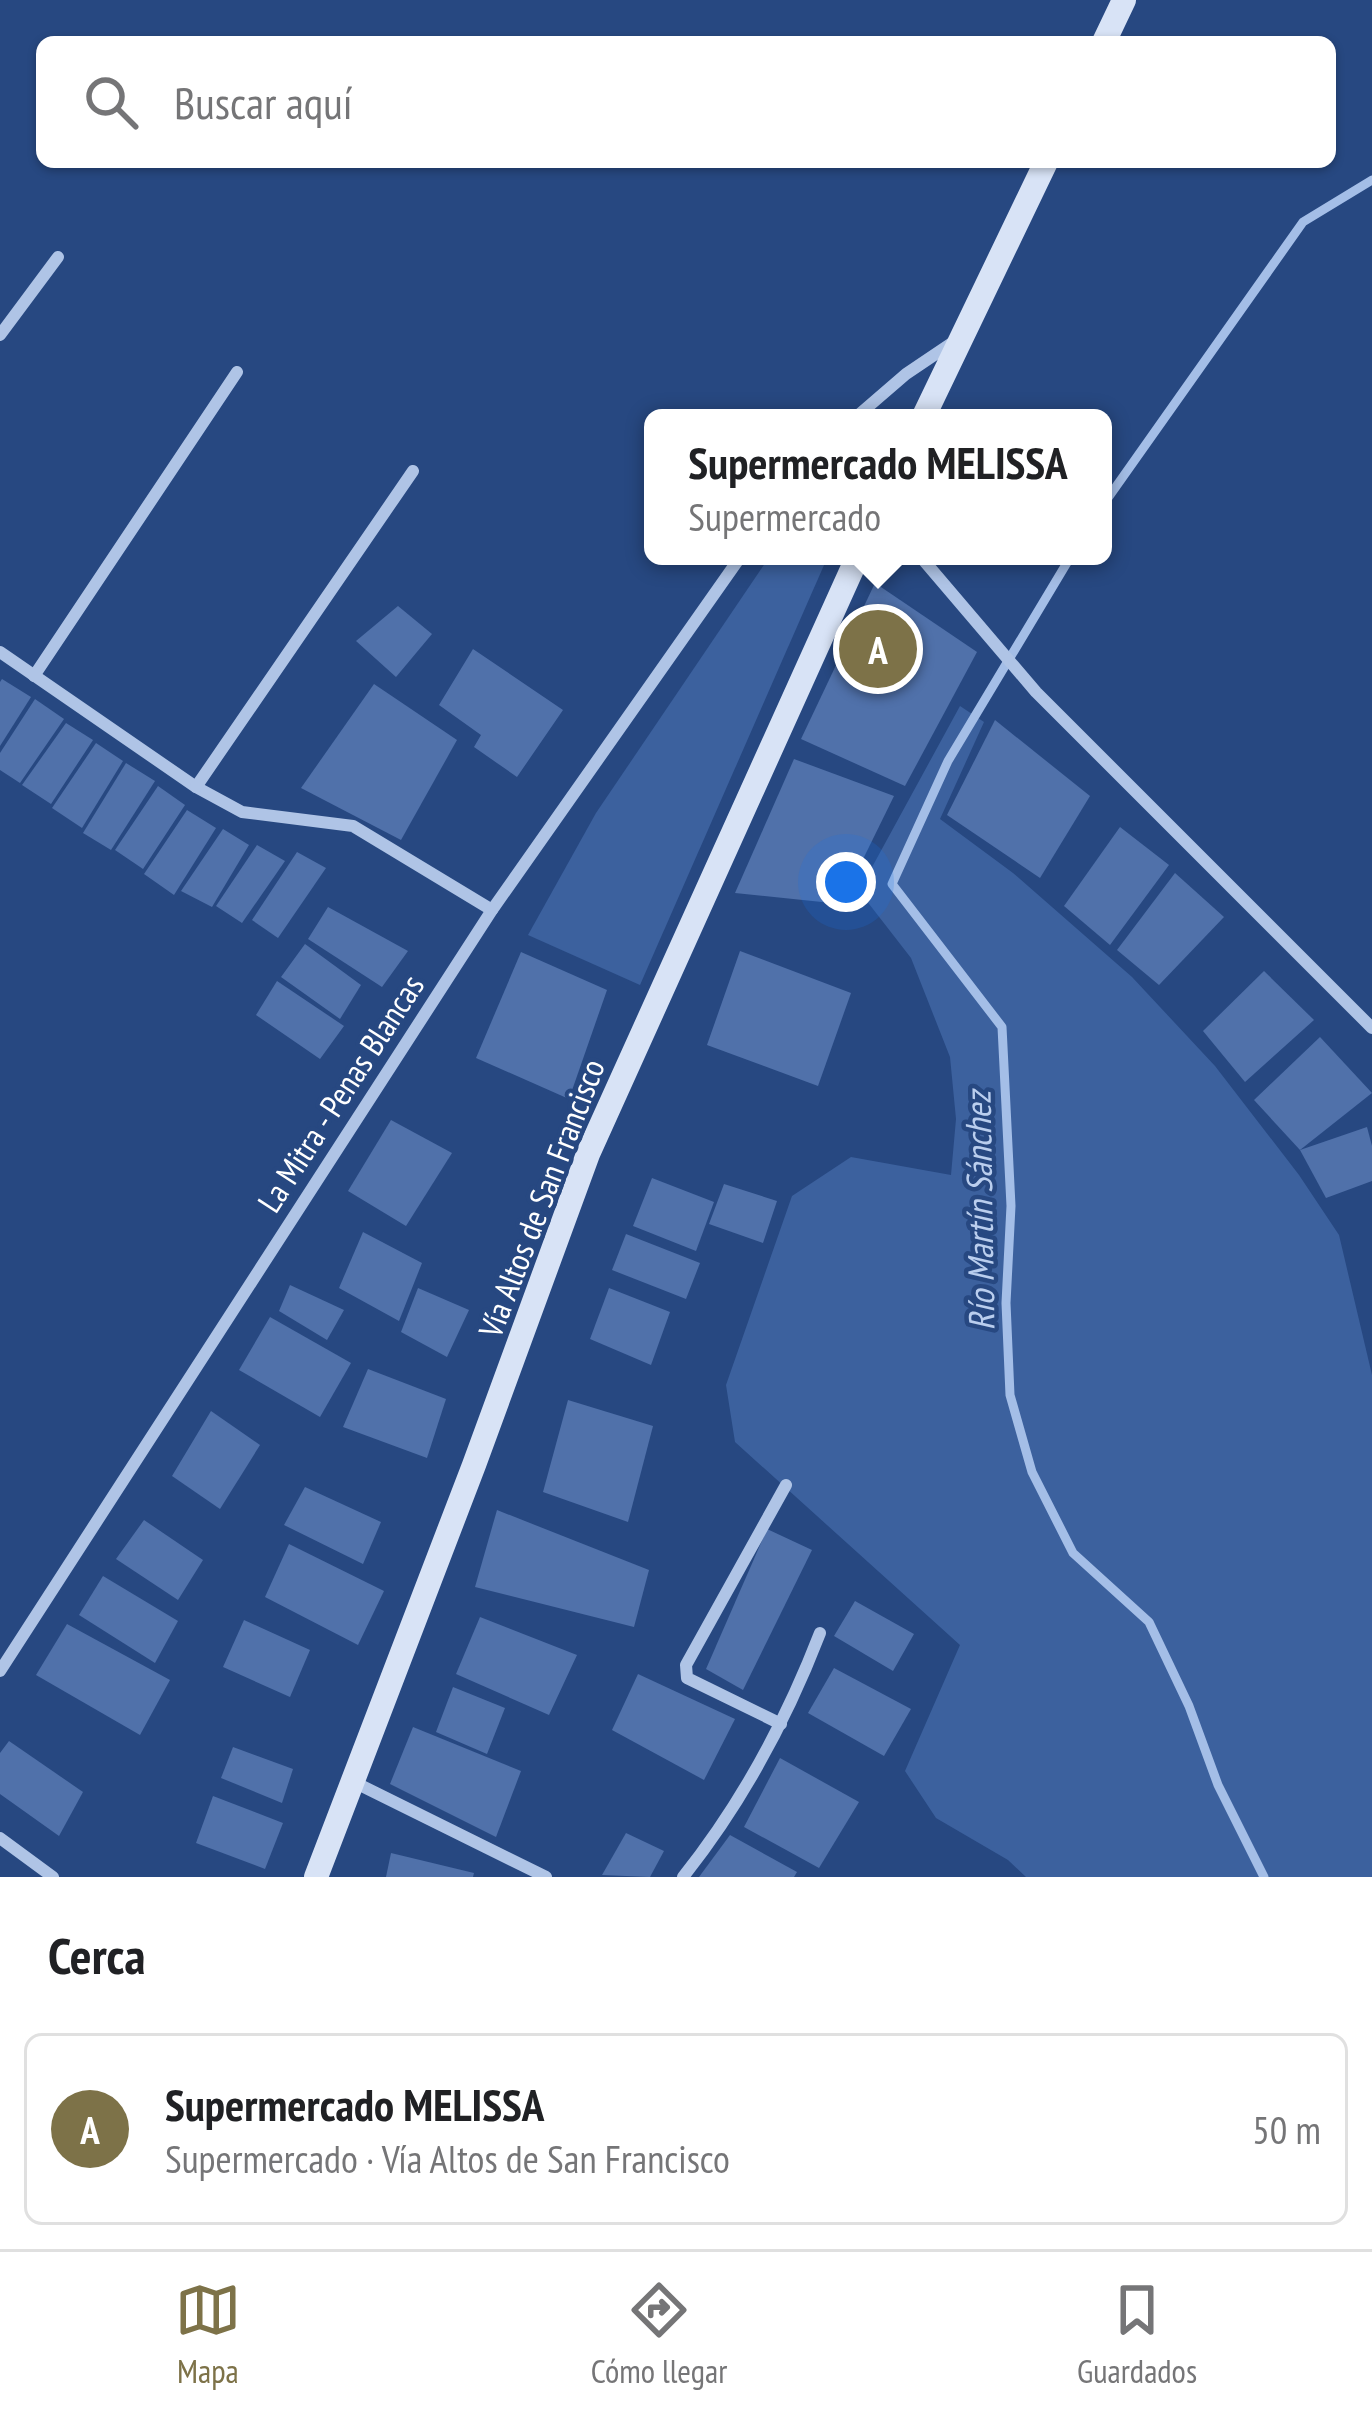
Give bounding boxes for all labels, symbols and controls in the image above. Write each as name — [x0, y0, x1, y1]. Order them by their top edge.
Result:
search box — [36, 36, 1336, 168]
icon: search — [78, 69, 144, 135]
text: Buscar aquí — [174, 73, 353, 131]
popup — [644, 409, 1112, 565]
text: Supermercado MELISSA — [688, 433, 1068, 491]
text: Supermercado — [688, 491, 881, 542]
pin: A — [839, 604, 917, 694]
your location — [816, 852, 876, 912]
street label: La Mitra - Penas Blancas — [247, 966, 433, 1220]
street label: Vía Altos de San Francisco — [468, 1053, 614, 1344]
water label: Río Martín Sánchez — [953, 1087, 1005, 1331]
text: Cerca — [48, 1922, 146, 1988]
text: Supermercado MELISSA — [165, 2075, 544, 2133]
text: A — [80, 2104, 100, 2155]
text: 50 m — [1252, 2104, 1321, 2155]
text: Supermercado · Vía Altos de San Francisco — [165, 2133, 730, 2184]
tab: Mapa — [175, 2277, 241, 2392]
tab: Cómo llegar — [591, 2277, 727, 2392]
tab: Guardados — [1077, 2277, 1197, 2392]

